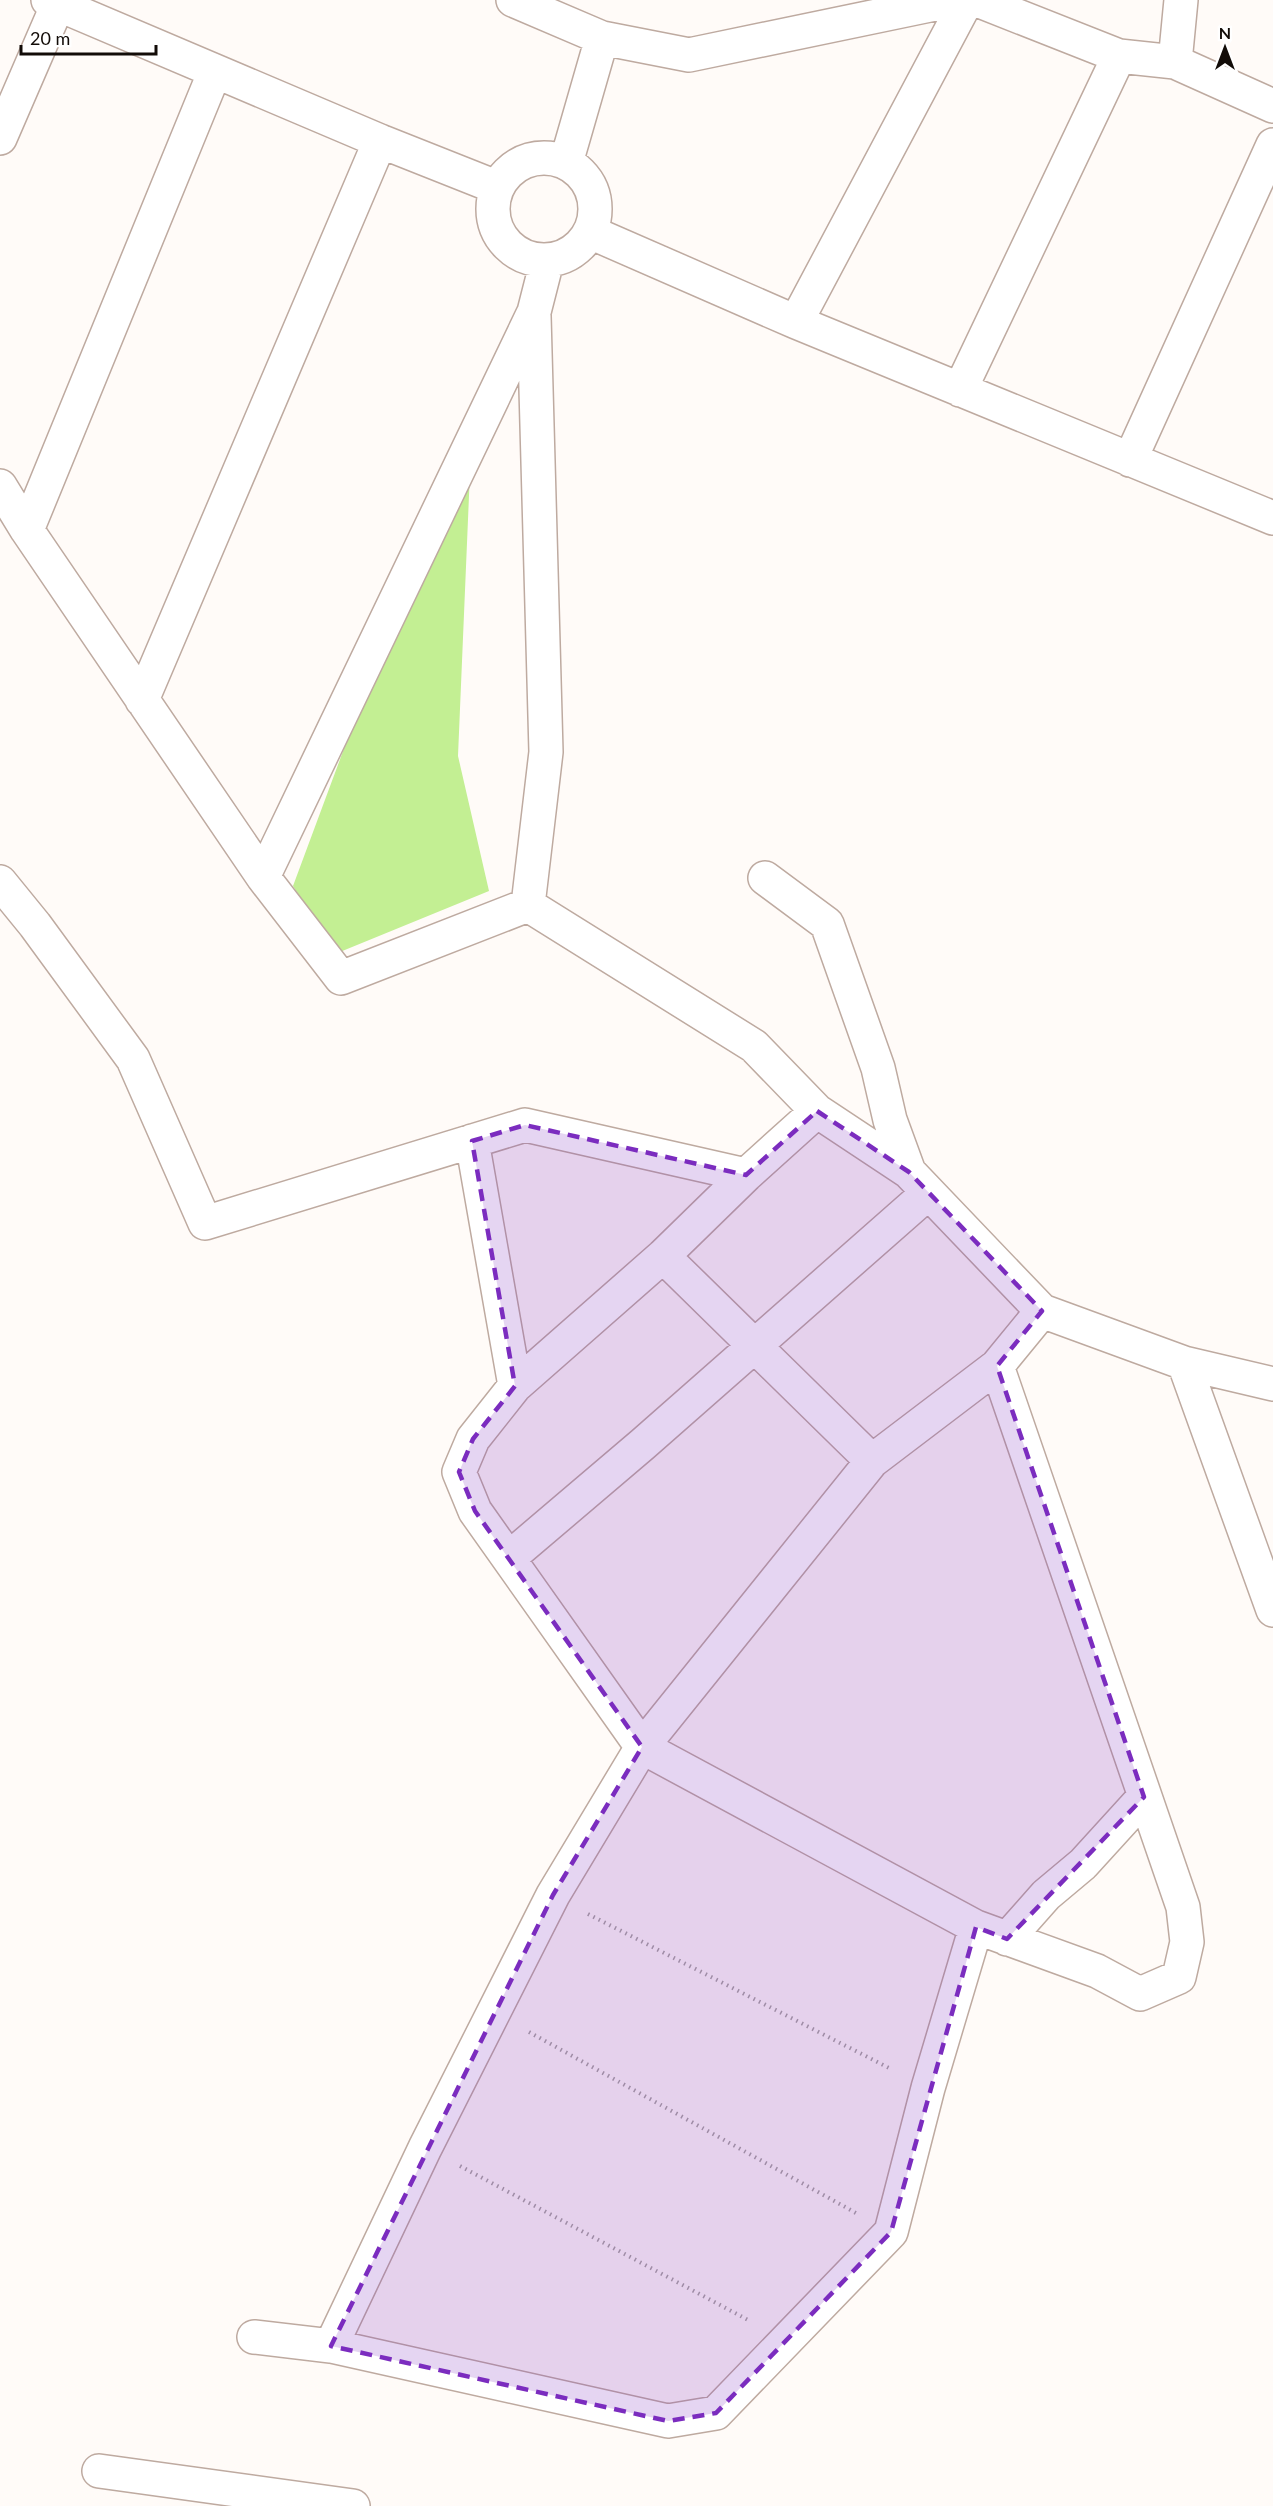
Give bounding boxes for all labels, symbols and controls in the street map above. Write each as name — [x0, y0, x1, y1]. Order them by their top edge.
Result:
scale bar — [21, 18, 156, 56]
north arrow — [1195, 18, 1255, 78]
text: N — [1219, 23, 1231, 42]
text: 20 m — [30, 27, 70, 49]

